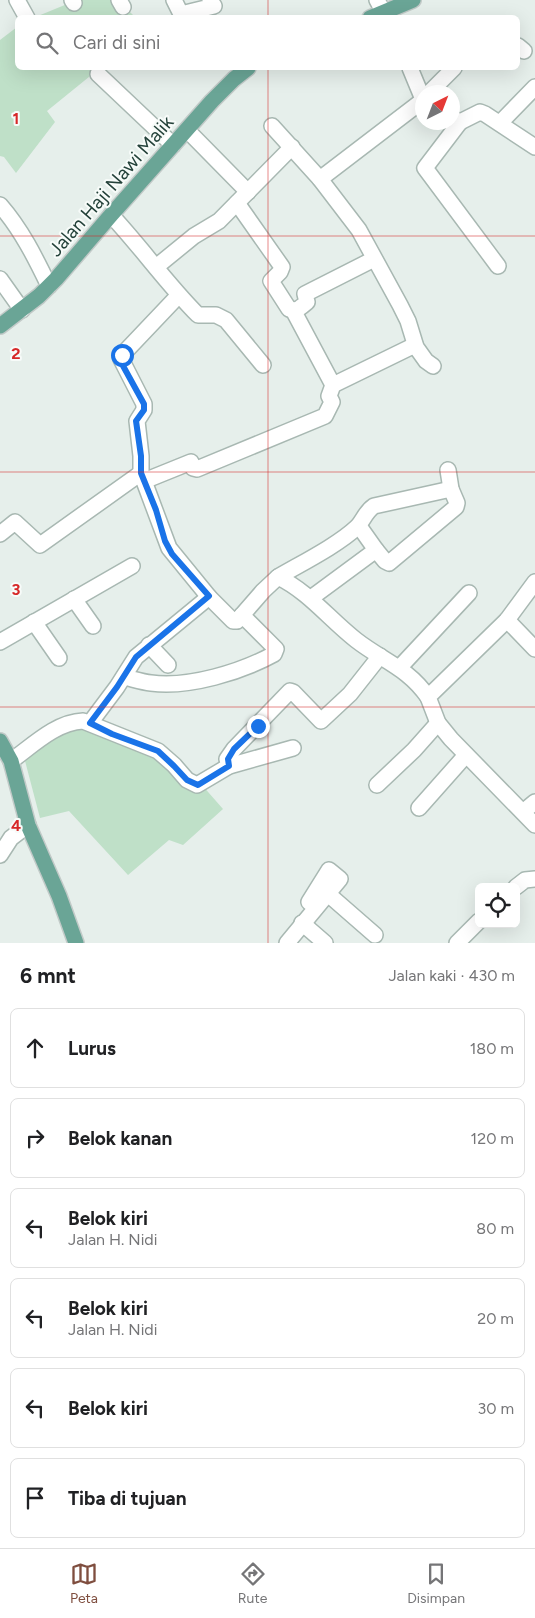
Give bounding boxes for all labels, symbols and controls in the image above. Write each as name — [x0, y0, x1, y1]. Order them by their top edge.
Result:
search box — [15, 15, 520, 70]
icon: search — [33, 29, 61, 57]
text: Cari di sini — [73, 31, 160, 54]
north arrow — [415, 85, 460, 130]
text: 1 — [13, 109, 19, 128]
street label: Jalan Haji Nawi Malik — [44, 110, 179, 261]
text: 2 — [11, 344, 21, 363]
route start — [111, 344, 134, 367]
text: 3 — [12, 580, 21, 599]
route end — [247, 715, 270, 738]
text: 4 — [11, 816, 21, 835]
map controls — [475, 883, 520, 928]
button: locate — [475, 883, 520, 928]
text: 6 mnt — [20, 963, 76, 988]
text: Jalan kaki · 430 m — [388, 966, 515, 985]
icon: ahead — [21, 1034, 49, 1062]
text: Lurus — [68, 1037, 116, 1060]
text: 180 m — [470, 1039, 514, 1058]
icon: right — [21, 1124, 49, 1152]
text: Belok kanan — [68, 1127, 172, 1150]
text: 120 m — [471, 1129, 514, 1148]
text: Belok kiri — [68, 1207, 148, 1230]
icon: left — [21, 1214, 49, 1242]
text: 80 m — [476, 1219, 514, 1238]
text: Jalan H. Nidi — [68, 1230, 157, 1249]
text: Belok kiri — [68, 1297, 148, 1320]
icon: left — [21, 1304, 49, 1332]
text: 20 m — [477, 1309, 514, 1328]
text: Jalan H. Nidi — [68, 1320, 157, 1339]
icon: left — [21, 1394, 49, 1422]
text: Belok kiri — [68, 1397, 148, 1420]
text: 30 m — [477, 1399, 514, 1418]
icon: arrive — [21, 1484, 49, 1512]
text: Tiba di tujuan — [68, 1487, 187, 1510]
tab: Peta — [70, 1560, 98, 1607]
tab: Rute — [238, 1560, 267, 1607]
tab: Disimpan — [407, 1560, 465, 1607]

